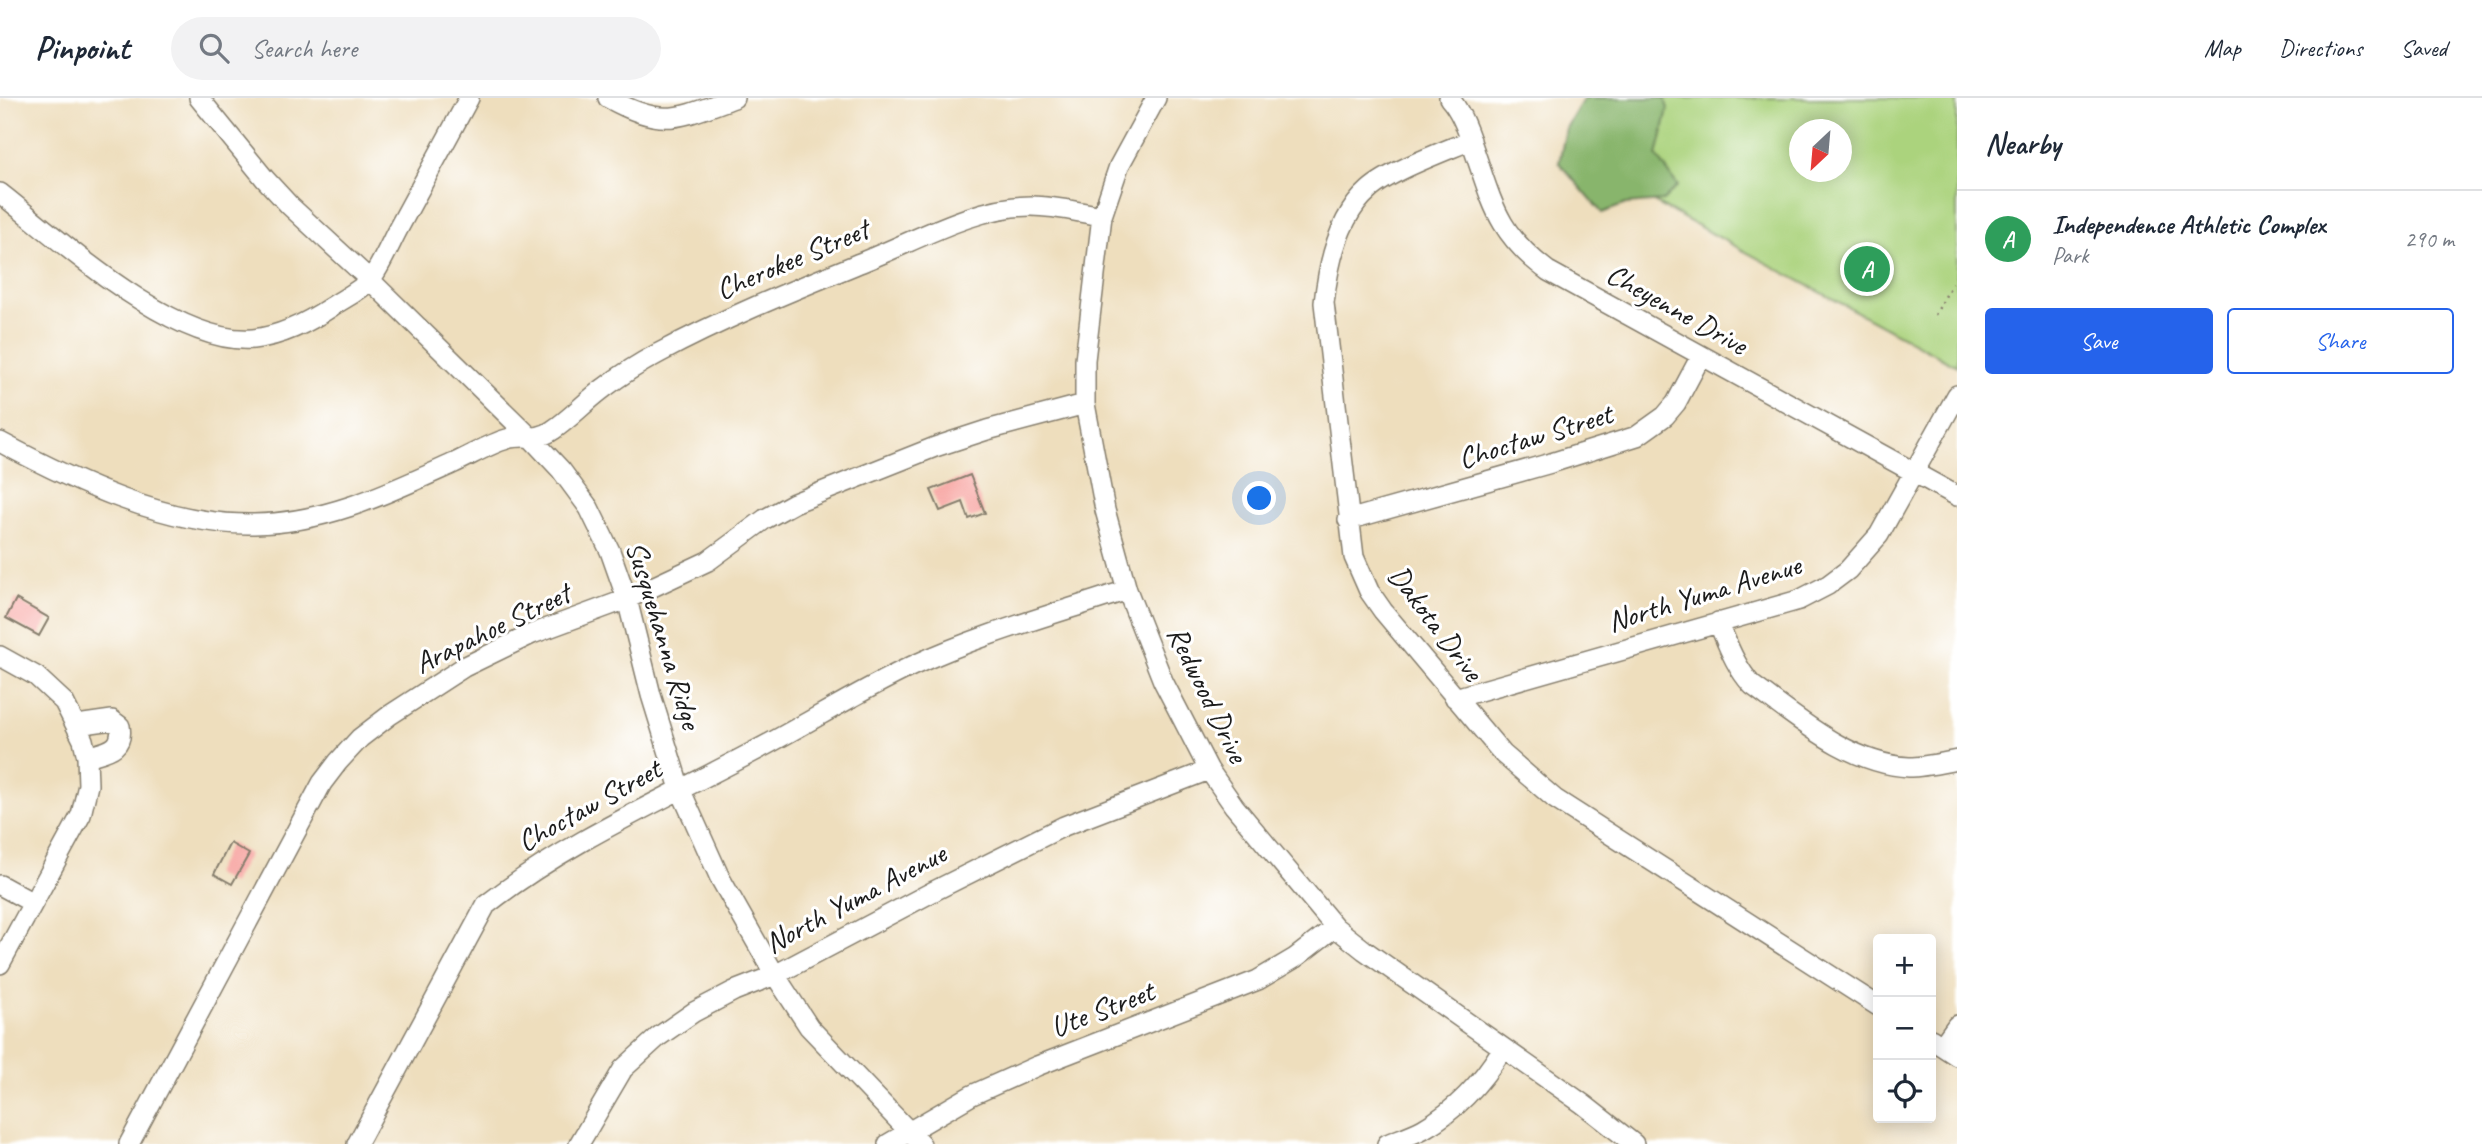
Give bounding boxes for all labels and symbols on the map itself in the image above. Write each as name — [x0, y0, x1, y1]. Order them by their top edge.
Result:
north arrow — [1789, 119, 1852, 182]
street label: Cherokee Street — [710, 208, 878, 308]
pin: A — [1844, 243, 1890, 295]
street label: Cheyenne Drive — [1600, 255, 1756, 364]
street label: Choctaw Street — [1454, 394, 1619, 477]
your location — [1242, 481, 1276, 515]
street label: Susquehanna Ridge — [617, 536, 711, 736]
street label: North Yuma Avenue — [1603, 545, 1807, 640]
street label: Dakota Drive — [1380, 558, 1493, 690]
street label: Arapahoe Street — [408, 572, 580, 682]
street label: Redwood Drive — [1159, 620, 1258, 770]
street label: Choctaw Street — [510, 748, 670, 860]
street label: North Yuma Avenue — [758, 833, 954, 962]
street label: Ute Street — [1045, 971, 1162, 1046]

